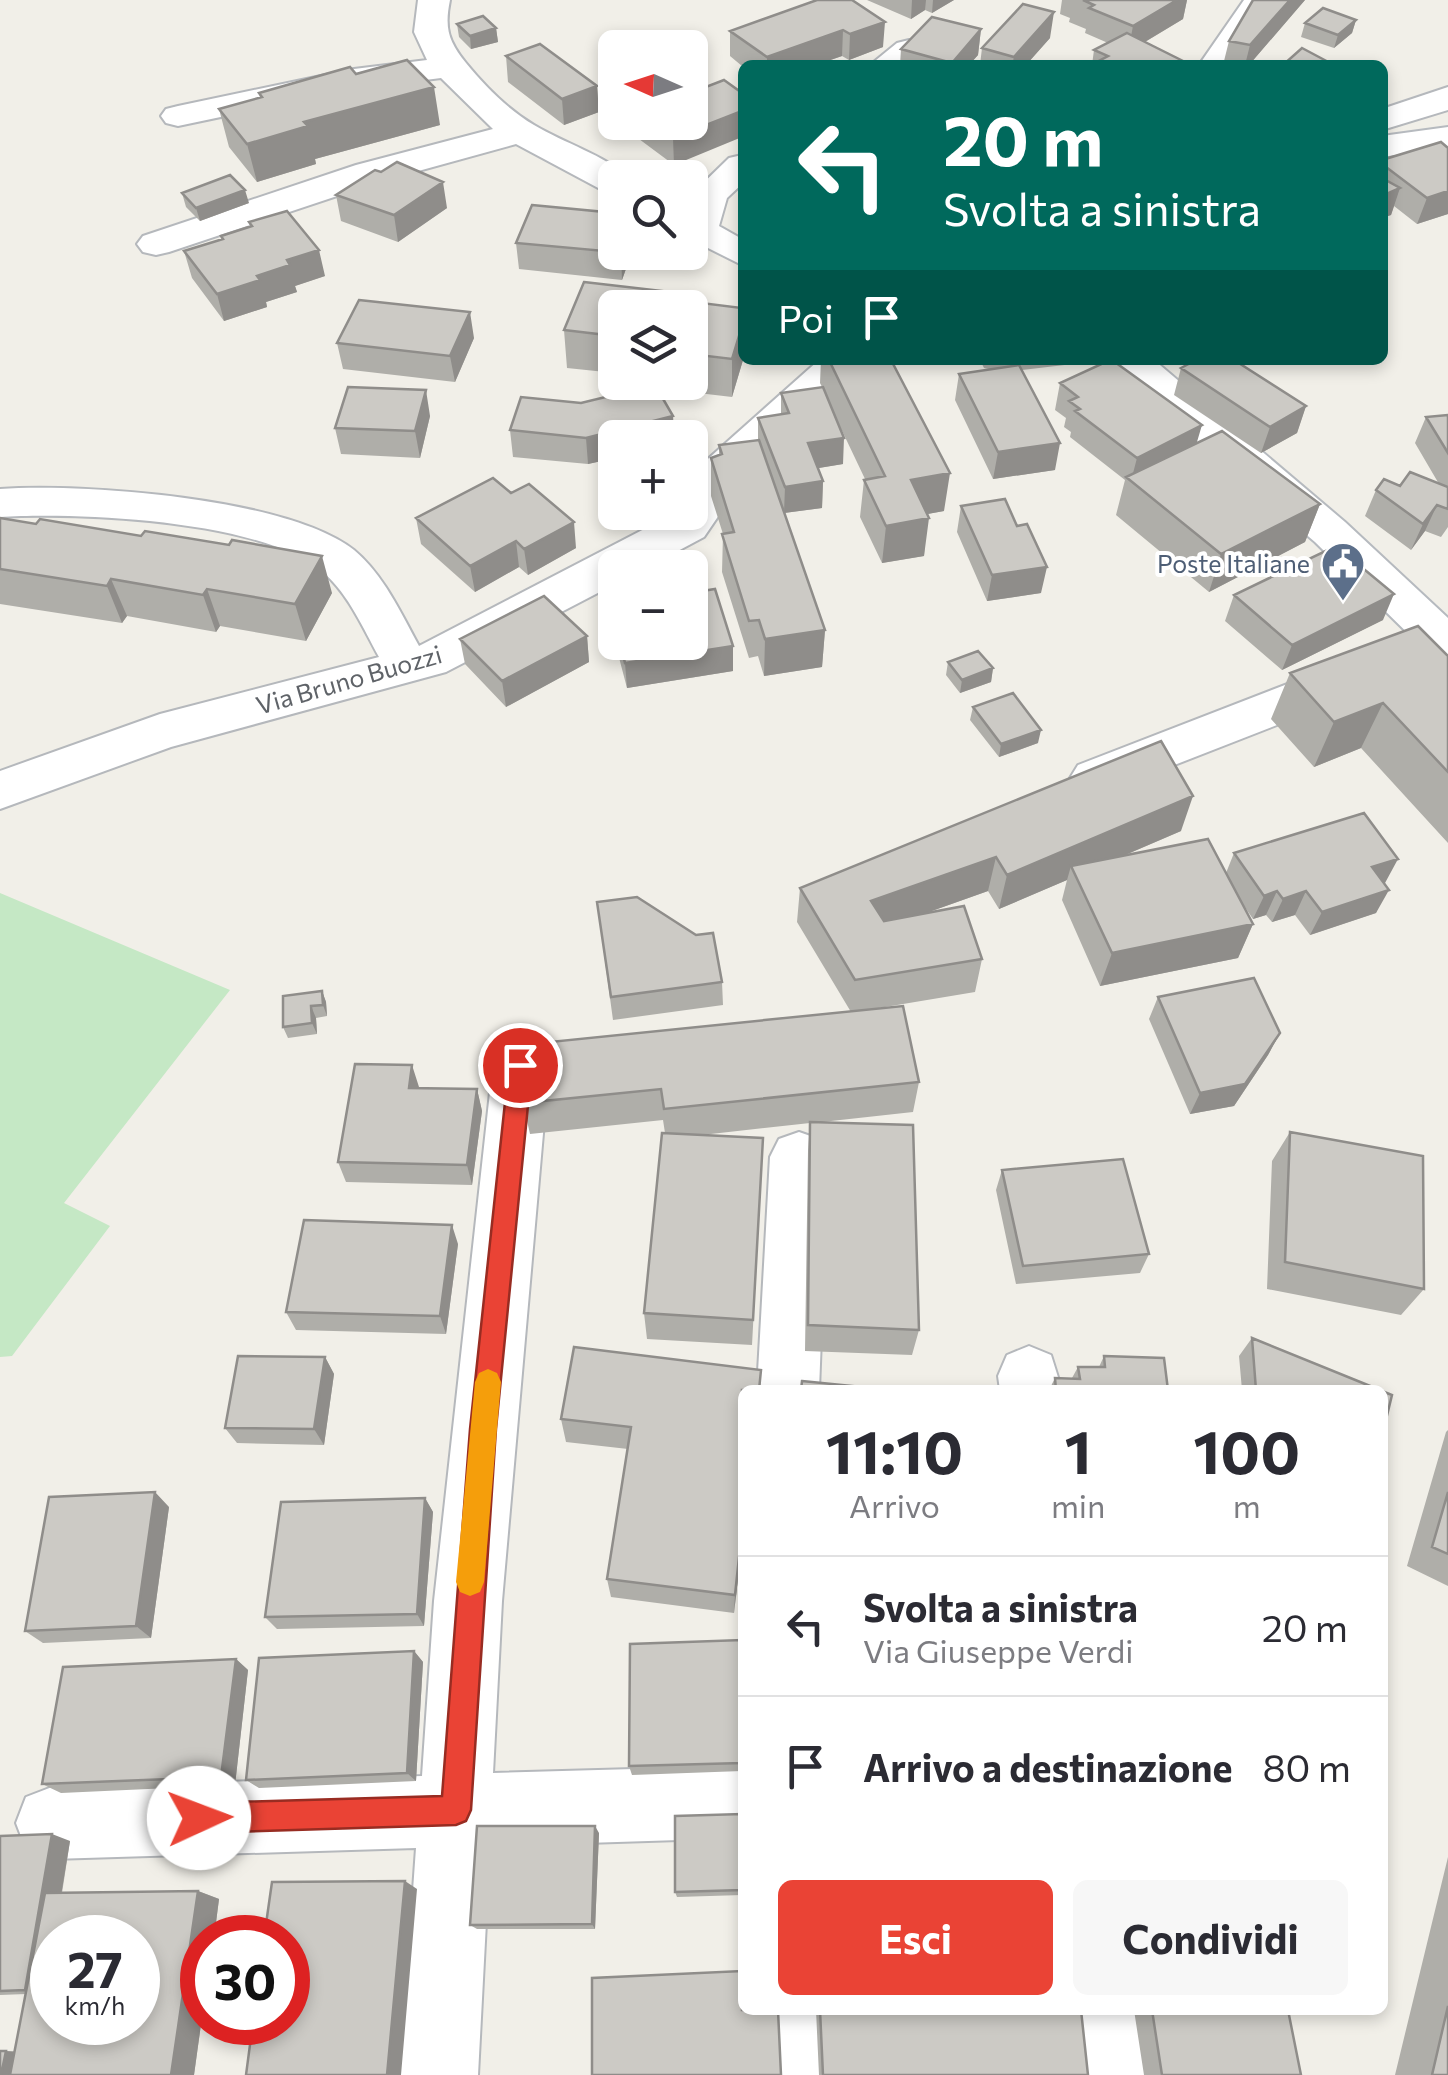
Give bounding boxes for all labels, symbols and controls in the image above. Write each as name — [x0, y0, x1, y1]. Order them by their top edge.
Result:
north arrow — [598, 30, 708, 140]
map controls — [598, 30, 708, 660]
text: 20 m — [943, 95, 1103, 180]
icon: left — [778, 100, 908, 230]
button: search — [598, 160, 708, 270]
text: Svolta a sinistra — [943, 180, 1261, 235]
button: layers — [598, 290, 708, 400]
icon: arrive — [854, 290, 909, 345]
text: Poi — [778, 294, 834, 341]
button: + — [598, 420, 708, 530]
public building icon: Poste Italiane — [1320, 541, 1366, 602]
place label: Poste Italiane — [1157, 548, 1310, 578]
button: − — [598, 550, 708, 660]
street label: Via Bruno Buozzi — [252, 638, 445, 720]
pin — [478, 1023, 563, 1108]
icon: arrive — [493, 1038, 548, 1093]
text: 11:10 — [826, 1413, 963, 1486]
text: 1 — [1065, 1413, 1092, 1486]
text: 100 — [1193, 1413, 1300, 1486]
text: Arrivo — [849, 1485, 940, 1525]
text: min — [1051, 1485, 1105, 1525]
text: m — [1233, 1485, 1261, 1525]
text: Svolta a sinistra — [863, 1583, 1138, 1630]
icon: left — [778, 1599, 833, 1654]
text: 20 m — [1262, 1603, 1348, 1650]
text: Via Giuseppe Verdi — [863, 1630, 1133, 1670]
icon: arrive — [778, 1739, 833, 1794]
text: Arrivo a destinazione — [863, 1743, 1233, 1790]
text: 80 m — [1263, 1743, 1351, 1790]
position arrow — [147, 1766, 251, 1870]
button: Esci — [778, 1880, 1053, 1995]
button: Condividi — [1073, 1880, 1348, 1995]
speed limit sign: 30 — [180, 1915, 310, 2045]
text: 27 — [67, 1937, 123, 1998]
text: km/h — [65, 1990, 125, 2020]

